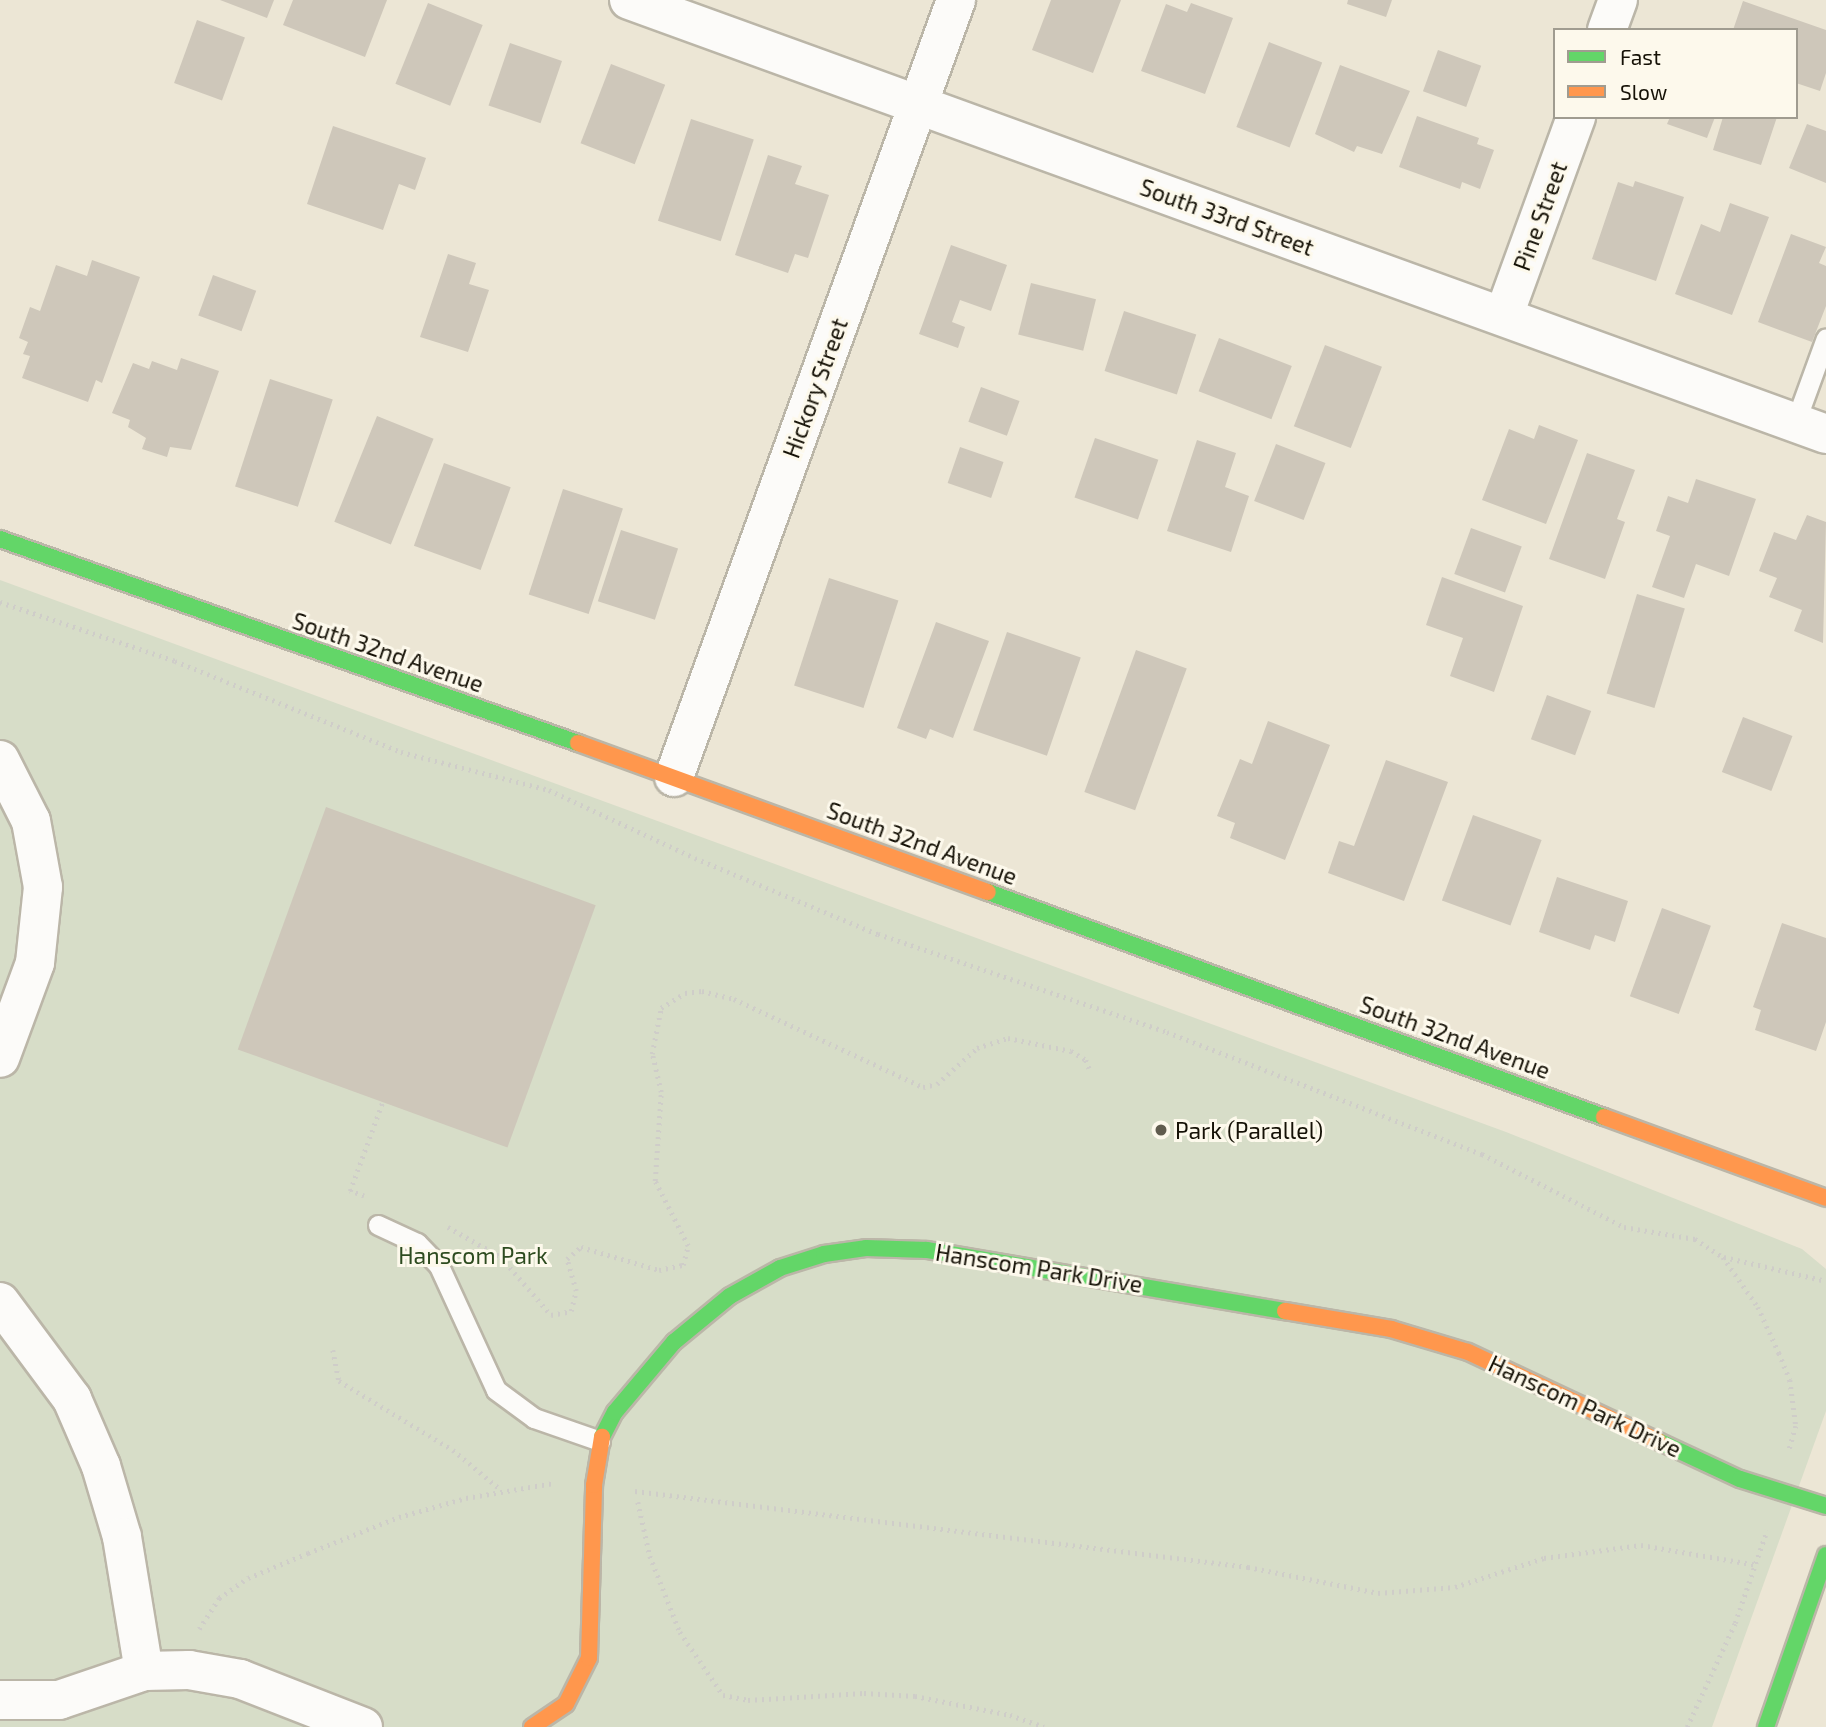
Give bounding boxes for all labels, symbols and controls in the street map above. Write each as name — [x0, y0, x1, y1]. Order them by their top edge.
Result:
legend — [1553, 28, 1798, 119]
text: Fast — [1620, 44, 1661, 69]
text: Slow — [1620, 79, 1667, 104]
street label: Pine Street — [1508, 158, 1572, 274]
street label: South 33rd Street — [1136, 173, 1318, 261]
street label: Hickory Street — [777, 314, 853, 462]
street label: South 32nd Avenue — [289, 606, 487, 698]
street label: South 32nd Avenue — [823, 796, 1021, 890]
street label: South 32nd Avenue — [1356, 990, 1554, 1084]
place label: Park (Parallel) — [1175, 1116, 1323, 1144]
marker: Park (Parallel) — [1153, 1122, 1169, 1138]
street label: Hanscom Park Drive — [934, 1238, 1144, 1298]
park label: Hanscom Park — [398, 1241, 548, 1269]
street label: Hanscom Park Drive — [1484, 1349, 1686, 1463]

